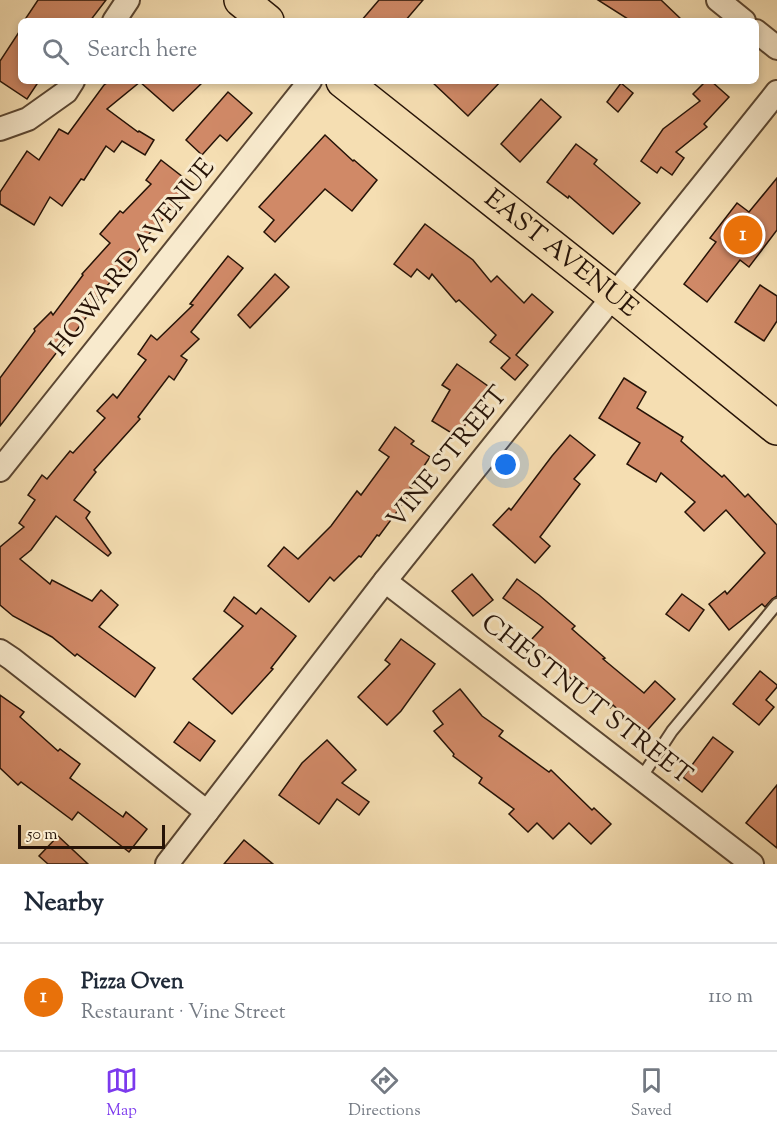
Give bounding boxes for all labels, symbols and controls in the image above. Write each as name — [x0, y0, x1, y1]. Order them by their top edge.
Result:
search box — [18, 18, 759, 84]
icon: search — [39, 35, 72, 68]
text: Search here — [87, 35, 197, 67]
street label: HOWARD AVENUE — [42, 151, 225, 365]
street label: EAST AVENUE — [476, 181, 646, 327]
pin: 1 — [724, 212, 762, 258]
street label: VINE STREET — [379, 379, 517, 537]
your location — [491, 450, 520, 479]
street label: CHESTNUT STREET — [473, 606, 699, 794]
scale bar — [18, 822, 165, 850]
text: 50 m — [27, 824, 58, 847]
text: Nearby — [24, 885, 104, 922]
text: Pizza Oven — [81, 967, 184, 999]
text: 1 — [40, 983, 47, 1012]
text: 110 m — [708, 983, 753, 1012]
text: Restaurant · Vine Street — [81, 999, 285, 1028]
tab: Map — [105, 1064, 138, 1123]
tab: Directions — [348, 1064, 421, 1123]
tab: Saved — [631, 1064, 672, 1123]

